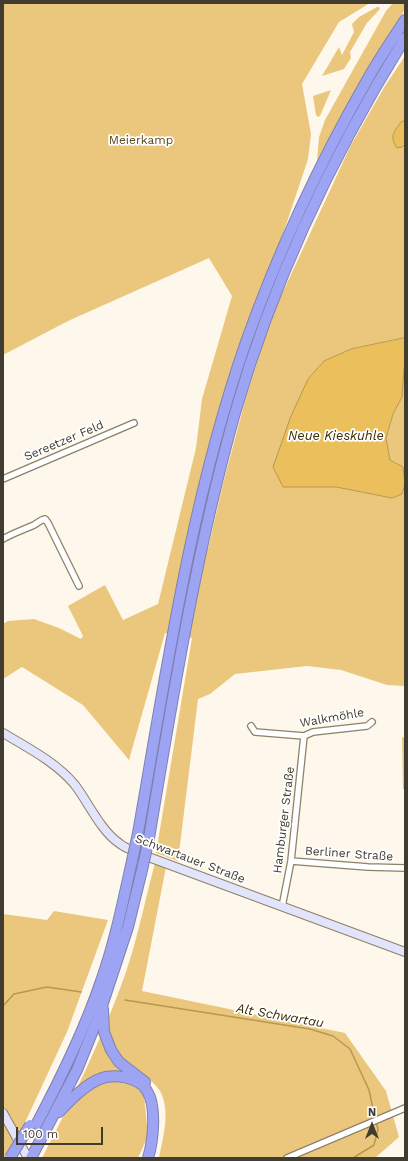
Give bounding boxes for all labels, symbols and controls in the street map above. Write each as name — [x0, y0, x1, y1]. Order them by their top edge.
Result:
park label: Meierkamp — [109, 133, 173, 147]
street label: Sereetzer Feld — [22, 418, 106, 464]
water label: Neue Kieskuhle — [288, 428, 384, 444]
street label: Walkmöhle — [299, 705, 365, 731]
street label: Hamburger Straße — [270, 766, 298, 874]
street label: Schwartauer Straße — [133, 831, 247, 887]
street label: Berliner Straße — [304, 844, 394, 864]
water label: Alt Schwartau — [235, 1001, 325, 1031]
north arrow — [352, 1105, 392, 1145]
text: N — [368, 1106, 376, 1119]
scale bar — [18, 1119, 105, 1145]
text: 100 m — [23, 1127, 58, 1141]

